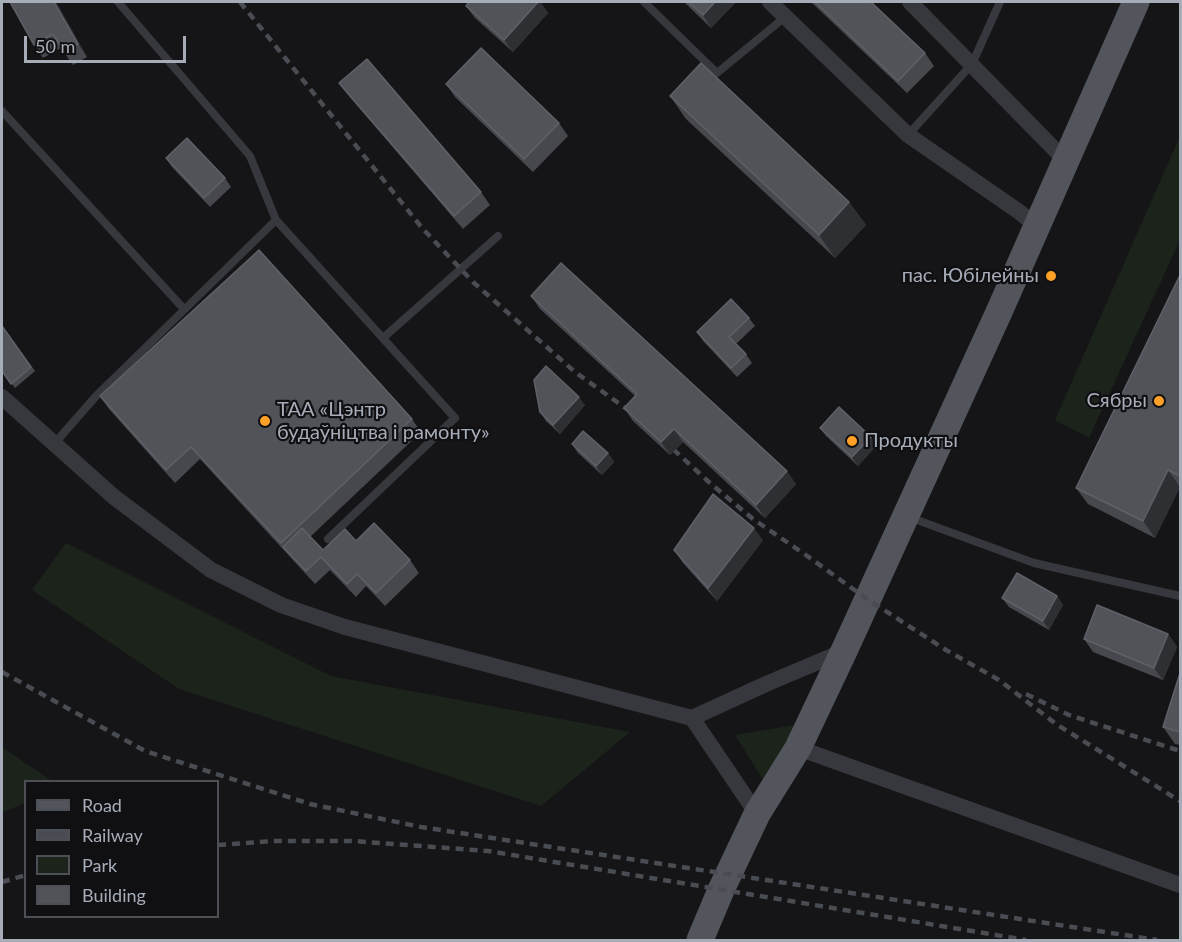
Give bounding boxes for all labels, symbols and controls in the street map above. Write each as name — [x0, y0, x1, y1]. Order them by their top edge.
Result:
scale bar — [27, 24, 189, 62]
text: 50 m — [35, 35, 75, 57]
place label: пас. Юбілейны — [902, 264, 1039, 288]
marker: пас. Юбілейны — [1044, 269, 1058, 283]
place label: Сябры — [1087, 389, 1147, 413]
marker: Сябры — [1152, 394, 1166, 408]
place label: ТАА «Цэнтр будаўніцтва і рамонту» — [277, 398, 490, 445]
marker: ТАА «Цэнтр будаўніцтва і рамонту» — [258, 414, 272, 428]
place label: Продукты — [864, 429, 958, 453]
marker: Продукты — [845, 434, 859, 448]
legend — [24, 780, 219, 918]
text: Road — [82, 794, 122, 816]
text: Railway — [82, 824, 143, 846]
text: Park — [82, 854, 117, 876]
text: Building — [82, 884, 146, 906]

